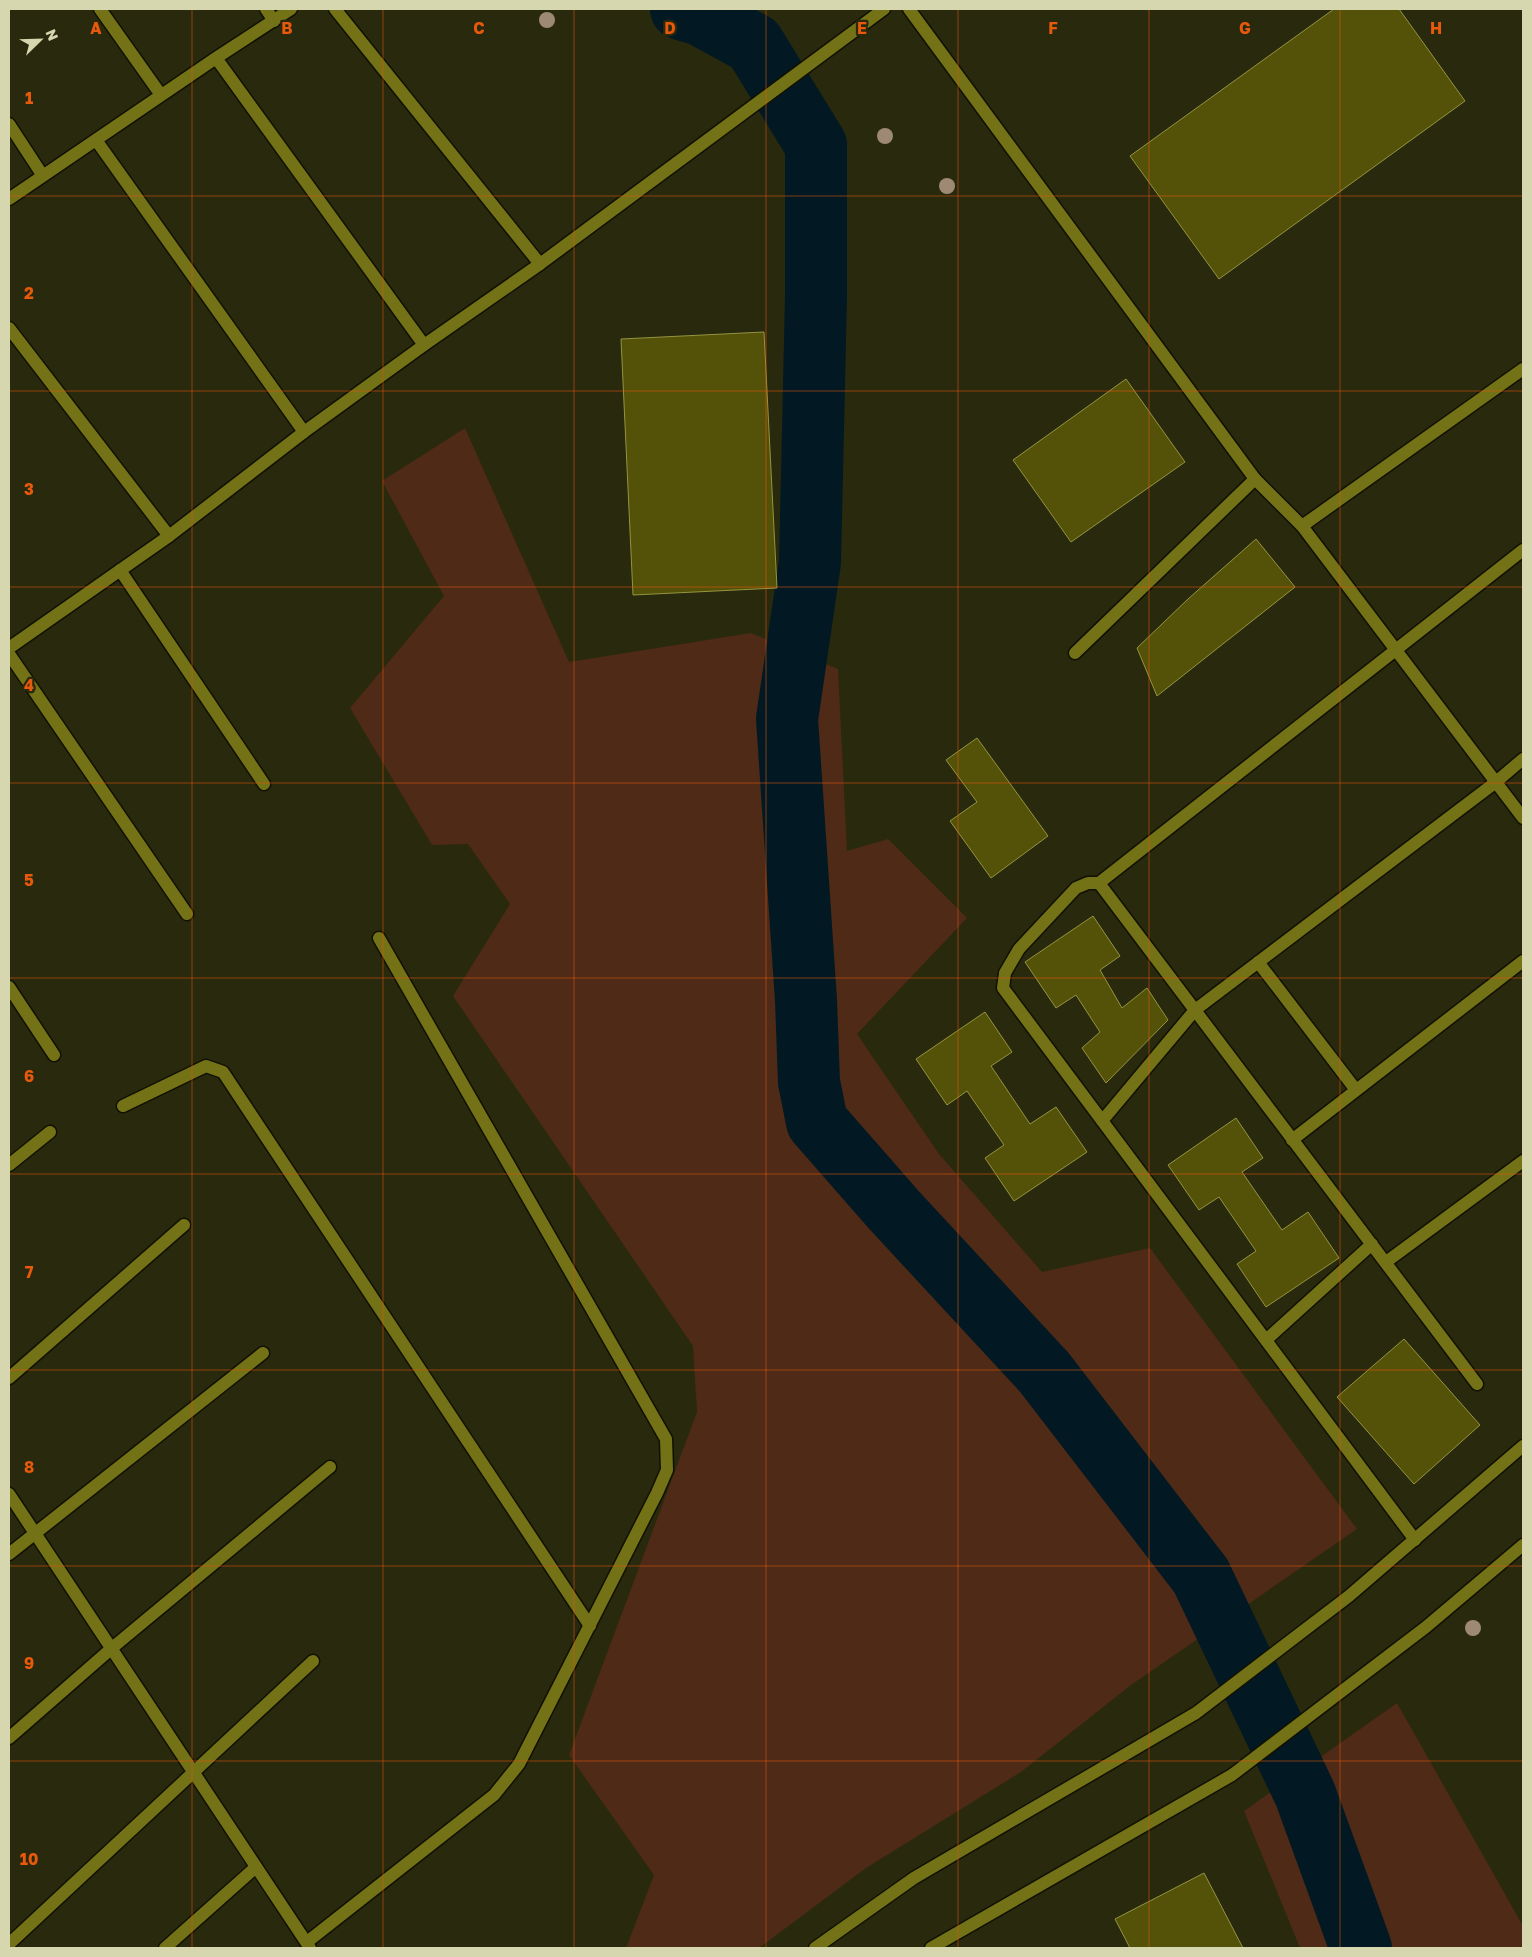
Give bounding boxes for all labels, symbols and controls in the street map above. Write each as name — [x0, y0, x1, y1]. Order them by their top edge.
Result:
north arrow — [15, 15, 65, 65]
text: A — [90, 18, 102, 38]
text: B — [281, 18, 293, 38]
text: C — [473, 18, 485, 38]
text: D — [664, 18, 676, 38]
text: E — [857, 18, 867, 38]
text: F — [1048, 18, 1058, 38]
text: G — [1239, 18, 1251, 38]
text: H — [1430, 18, 1442, 38]
text: N — [43, 27, 62, 43]
text: 1 — [25, 88, 33, 108]
text: 2 — [24, 283, 34, 303]
text: 3 — [24, 479, 34, 499]
text: 4 — [24, 675, 34, 695]
text: 5 — [24, 870, 34, 890]
text: 6 — [24, 1066, 34, 1086]
text: 7 — [25, 1262, 34, 1282]
text: 8 — [24, 1457, 34, 1477]
text: 9 — [24, 1653, 34, 1673]
text: 10 — [20, 1849, 38, 1869]

